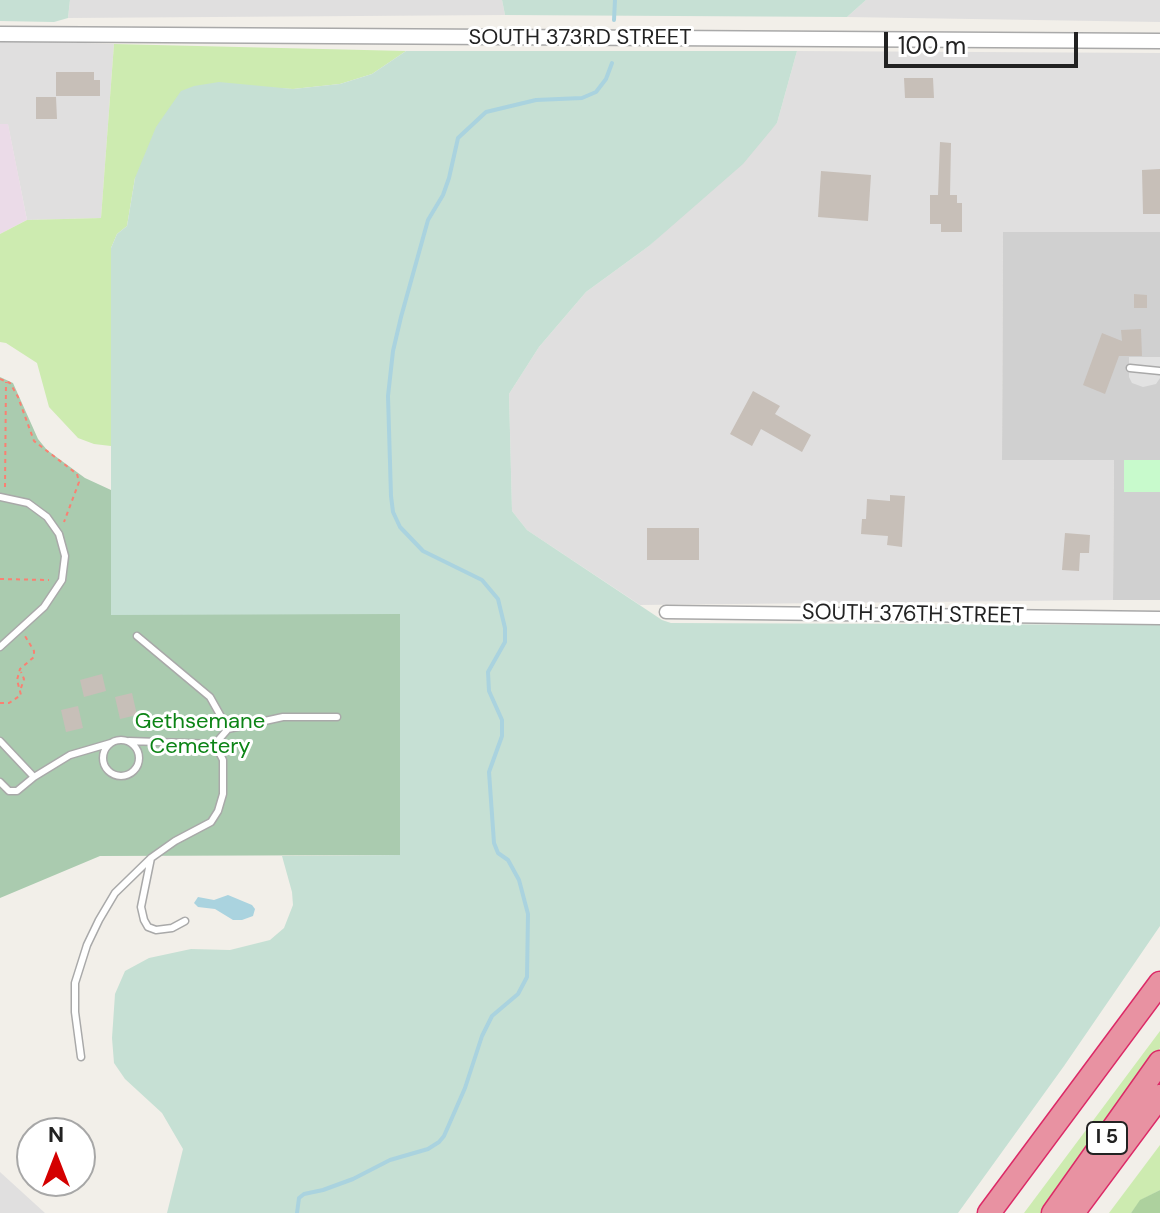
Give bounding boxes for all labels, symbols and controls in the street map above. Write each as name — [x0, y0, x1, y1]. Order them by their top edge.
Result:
scale bar — [888, 16, 1082, 66]
street label: SOUTH 373RD STREET — [468, 25, 692, 51]
text: 100 m — [898, 30, 966, 61]
street label: SOUTH 376TH STREET — [802, 600, 1024, 630]
park label: Gethsemane Cemetery — [135, 709, 265, 760]
north arrow — [16, 1117, 96, 1197]
text: N — [48, 1120, 64, 1149]
road number: I 5 — [1087, 1122, 1127, 1154]

